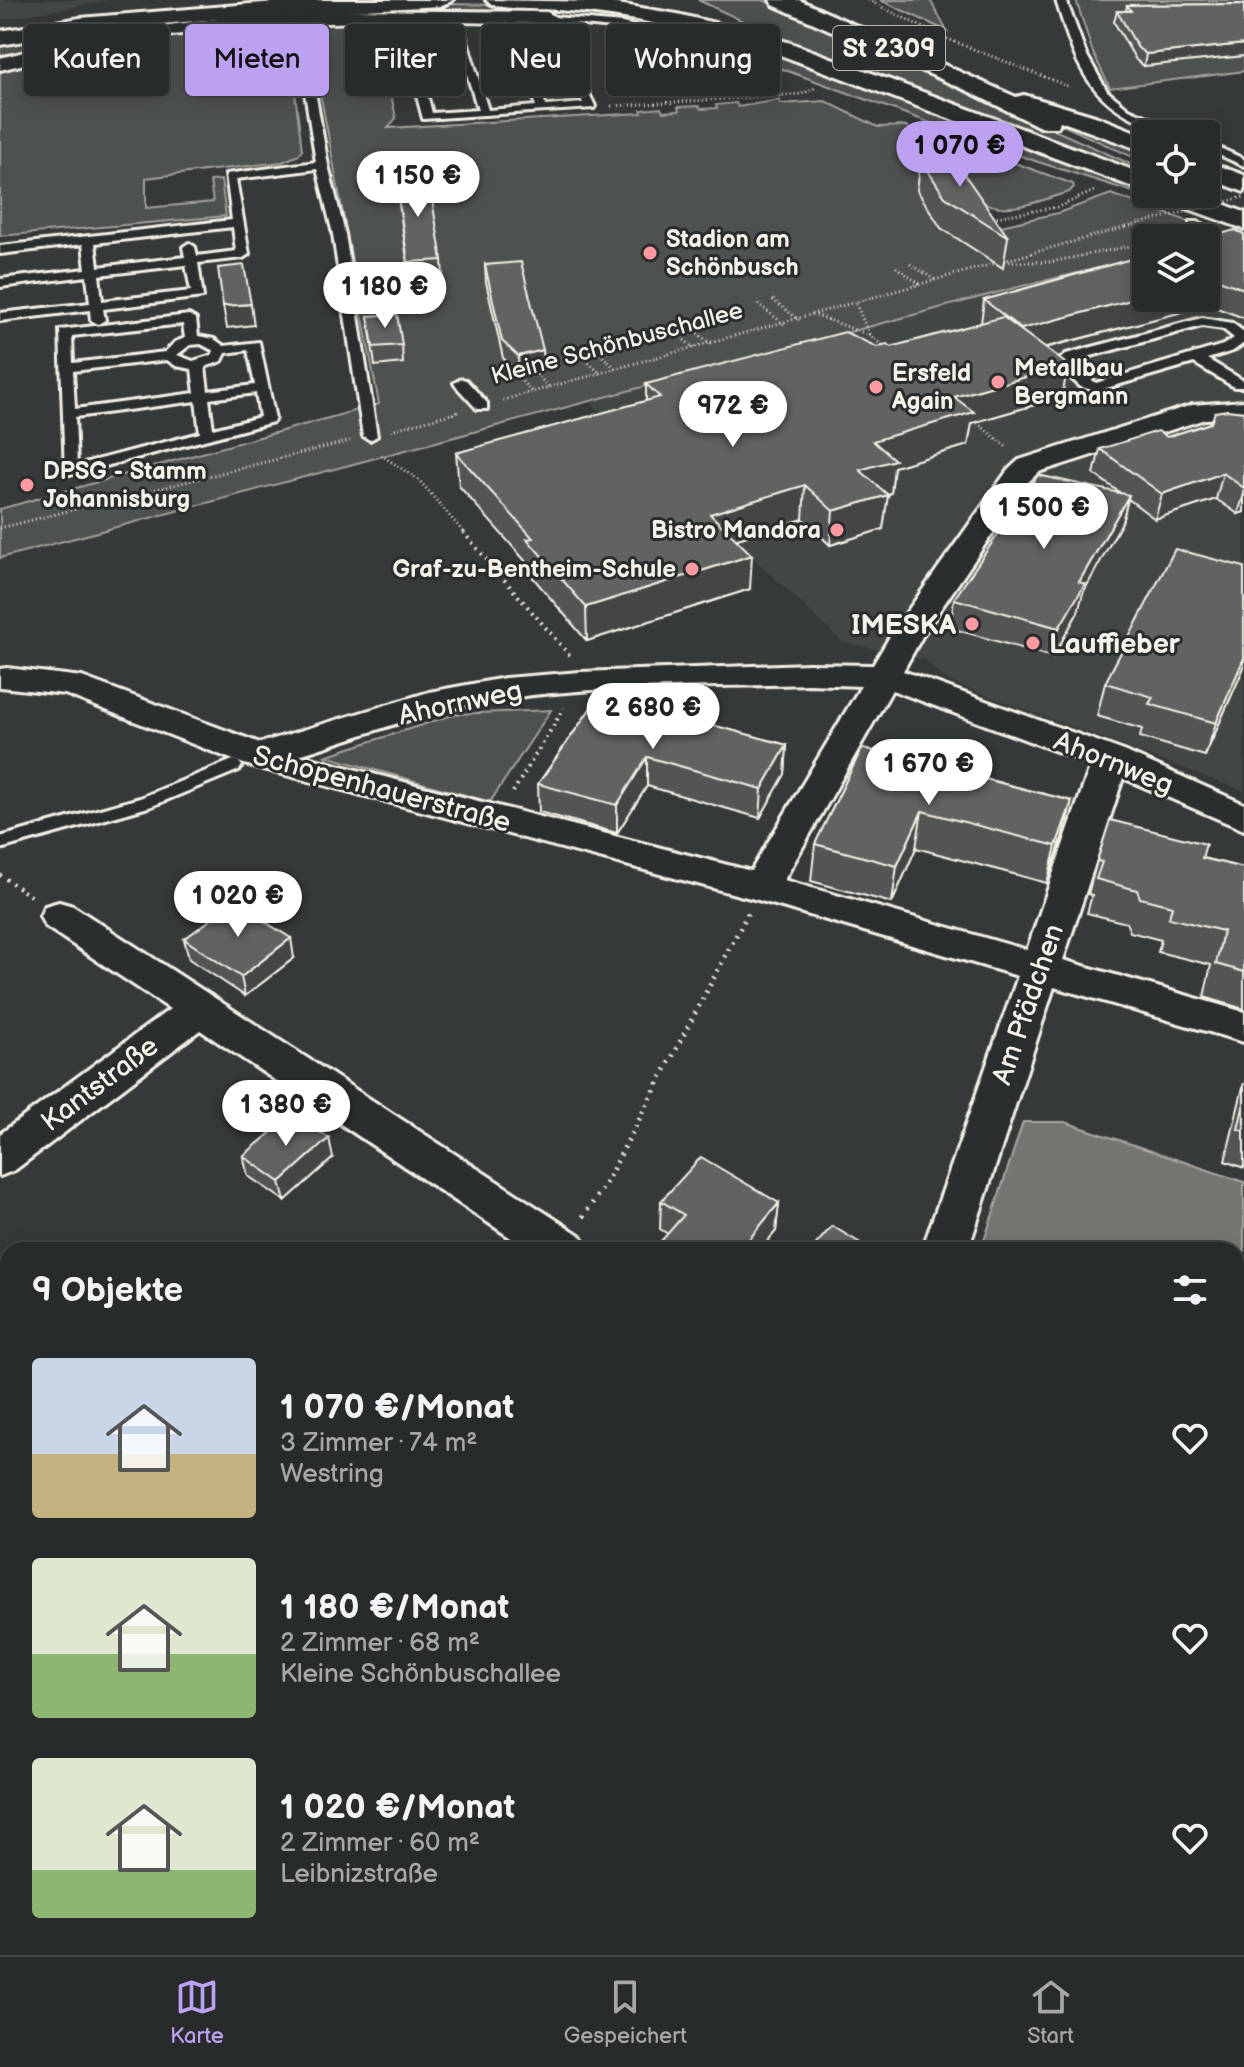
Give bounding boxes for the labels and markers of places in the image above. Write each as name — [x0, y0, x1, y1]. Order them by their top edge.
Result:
pin: 1 070 € — [886, 121, 1034, 189]
pin: 1 150 € — [344, 151, 492, 219]
place label: Stadion am Schönbusch — [666, 225, 799, 282]
marker: Stadion am Schönbusch — [641, 244, 659, 262]
pin: 1 180 € — [311, 262, 459, 330]
place label: Metallbau Bergmann — [1014, 354, 1128, 411]
place label: Ersfeld Again — [891, 359, 971, 416]
marker: Metallbau Bergmann — [989, 373, 1007, 391]
marker: Ersfeld Again — [867, 378, 885, 396]
pin: 972 € — [677, 381, 789, 449]
place label: DPSG - Stamm Johannisburg — [43, 457, 207, 514]
marker: DPSG - Stamm Johannisburg — [18, 476, 36, 494]
pin: 1 500 € — [970, 483, 1118, 551]
place label: Bistro Mandora — [651, 516, 821, 545]
marker: Bistro Mandora — [828, 521, 846, 539]
place label: Graf-zu-Bentheim-Schule — [393, 555, 676, 584]
marker: Graf-zu-Bentheim-Schule — [683, 560, 701, 578]
place label: IMESKA — [851, 609, 957, 642]
marker: IMESKA — [963, 615, 981, 633]
place label: Lauffieber — [1049, 628, 1181, 661]
marker: Lauffieber — [1024, 634, 1042, 652]
pin: 2 680 € — [579, 683, 727, 751]
pin: 1 670 € — [855, 739, 1003, 807]
pin: 1 020 € — [164, 871, 312, 939]
pin: 1 380 € — [212, 1080, 360, 1148]

